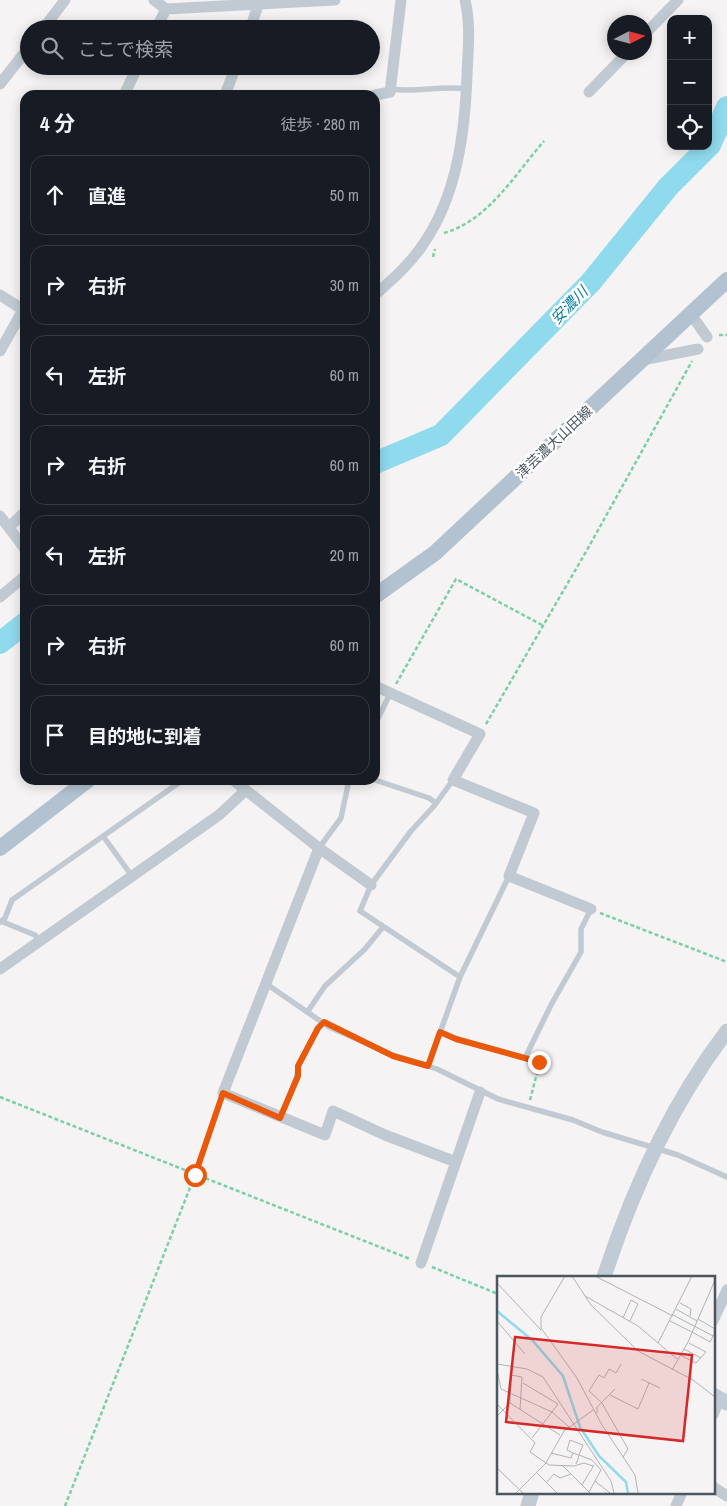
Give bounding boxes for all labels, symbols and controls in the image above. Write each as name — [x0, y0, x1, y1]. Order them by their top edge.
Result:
north arrow — [607, 15, 652, 60]
map controls — [667, 15, 712, 150]
button: + — [667, 15, 712, 60]
search box — [20, 20, 380, 75]
icon: search — [38, 34, 66, 62]
text: ここで検索 — [78, 36, 173, 62]
button: − — [667, 60, 712, 105]
button: locate — [667, 105, 712, 150]
text: 4 分 — [40, 109, 75, 138]
text: 徒歩 · 280 m — [281, 113, 360, 135]
icon: ahead — [41, 181, 69, 209]
text: 直進 — [88, 183, 126, 209]
text: 50 m — [330, 184, 359, 206]
icon: right — [41, 271, 69, 299]
text: 右折 — [88, 273, 126, 299]
text: 30 m — [330, 274, 359, 296]
water label: 安濃川 — [546, 280, 594, 328]
icon: left — [41, 361, 69, 389]
text: 左折 — [88, 363, 126, 389]
text: 60 m — [330, 364, 359, 386]
street label: 津芸濃大山田線 — [512, 402, 596, 482]
icon: right — [41, 451, 69, 479]
text: 右折 — [88, 453, 126, 479]
text: 60 m — [330, 454, 359, 476]
icon: left — [41, 541, 69, 569]
text: 左折 — [88, 543, 126, 569]
text: 20 m — [330, 544, 359, 566]
icon: right — [41, 631, 69, 659]
text: 右折 — [88, 633, 126, 659]
text: 60 m — [330, 634, 359, 656]
icon: arrive — [41, 721, 69, 749]
text: 目的地に到着 — [88, 723, 202, 749]
route end — [528, 1051, 551, 1074]
route start — [184, 1164, 207, 1187]
inset map — [497, 1276, 714, 1494]

